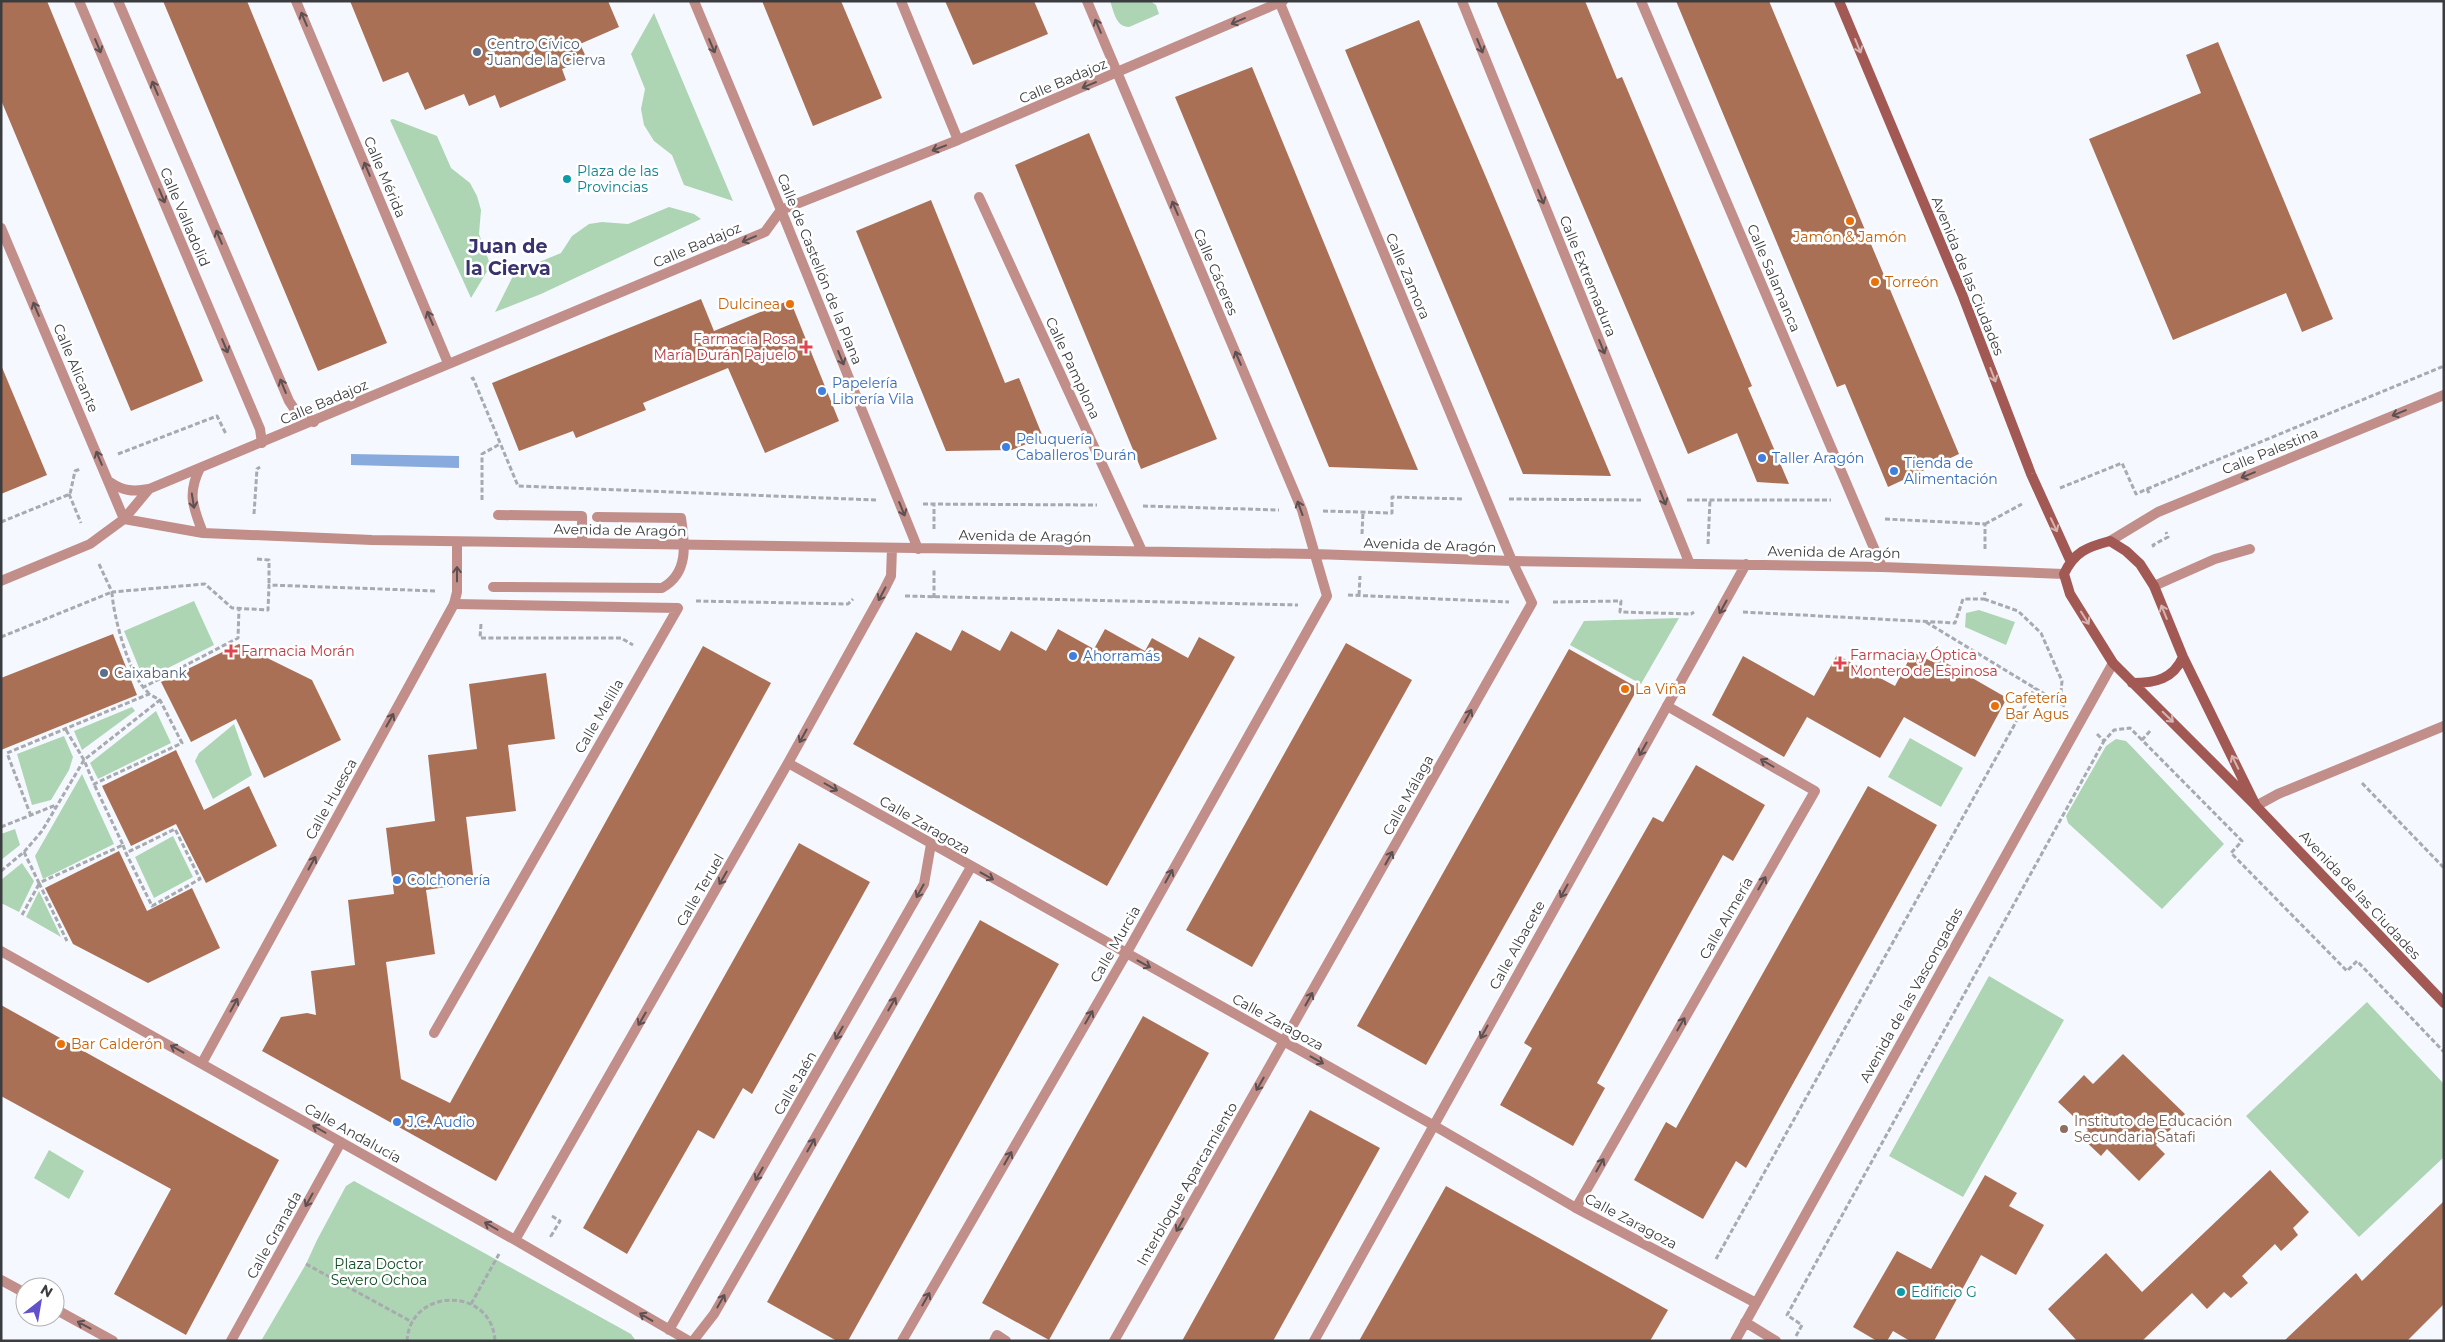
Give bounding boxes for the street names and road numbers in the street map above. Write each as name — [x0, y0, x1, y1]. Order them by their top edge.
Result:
street label: Calle Badajoz — [1016, 54, 1110, 108]
street label: Calle Mérida — [360, 134, 410, 220]
street label: Calle Valladolid — [156, 165, 214, 269]
street label: Calle de Castellón de la Plana — [773, 171, 867, 367]
street label: Avenida de las Ciudades — [1928, 194, 2008, 358]
street label: Calle Extremadura — [1555, 213, 1621, 339]
street label: Calle Badajoz — [650, 218, 744, 272]
street label: Calle Salamanca — [1743, 221, 1805, 335]
street label: Calle Cáceres — [1190, 226, 1242, 318]
street label: Calle Zamora — [1382, 230, 1434, 322]
street label: Calle Pamplona — [1042, 314, 1104, 422]
street label: Calle Alicante — [49, 321, 103, 415]
street label: Calle Badajoz — [277, 375, 371, 429]
street label: Calle Palestina — [2219, 424, 2321, 478]
street label: Avenida de Aragón — [553, 520, 687, 540]
street label: Avenida de Aragón — [958, 526, 1092, 546]
street label: Avenida de Aragón — [1363, 534, 1497, 556]
street label: Avenida de Aragón — [1767, 542, 1901, 562]
street label: Calle Melilla — [570, 676, 628, 756]
street label: Calle Málaga — [1378, 752, 1438, 838]
street label: Calle Huesca — [301, 755, 361, 843]
street label: Calle Zaragoza — [876, 792, 974, 858]
street label: Avenida de las Ciudades — [2295, 827, 2425, 963]
street label: Calle Teruel — [672, 851, 728, 929]
street label: Calle Almería — [1695, 873, 1757, 963]
street label: Calle Albacete — [1485, 897, 1549, 993]
street label: Calle Murcia — [1086, 902, 1144, 986]
street label: Avenida de las Vascongadas — [1855, 904, 1967, 1085]
street label: Calle Zaragoza — [1229, 989, 1327, 1055]
street label: Calle Jaén — [769, 1048, 821, 1118]
street label: Calle Andalucía — [301, 1099, 405, 1167]
street label: Interbloque Aparcamiento — [1133, 1099, 1241, 1269]
street label: Calle Granada — [243, 1188, 305, 1282]
street label: Calle Zaragoza — [1582, 1189, 1680, 1253]

